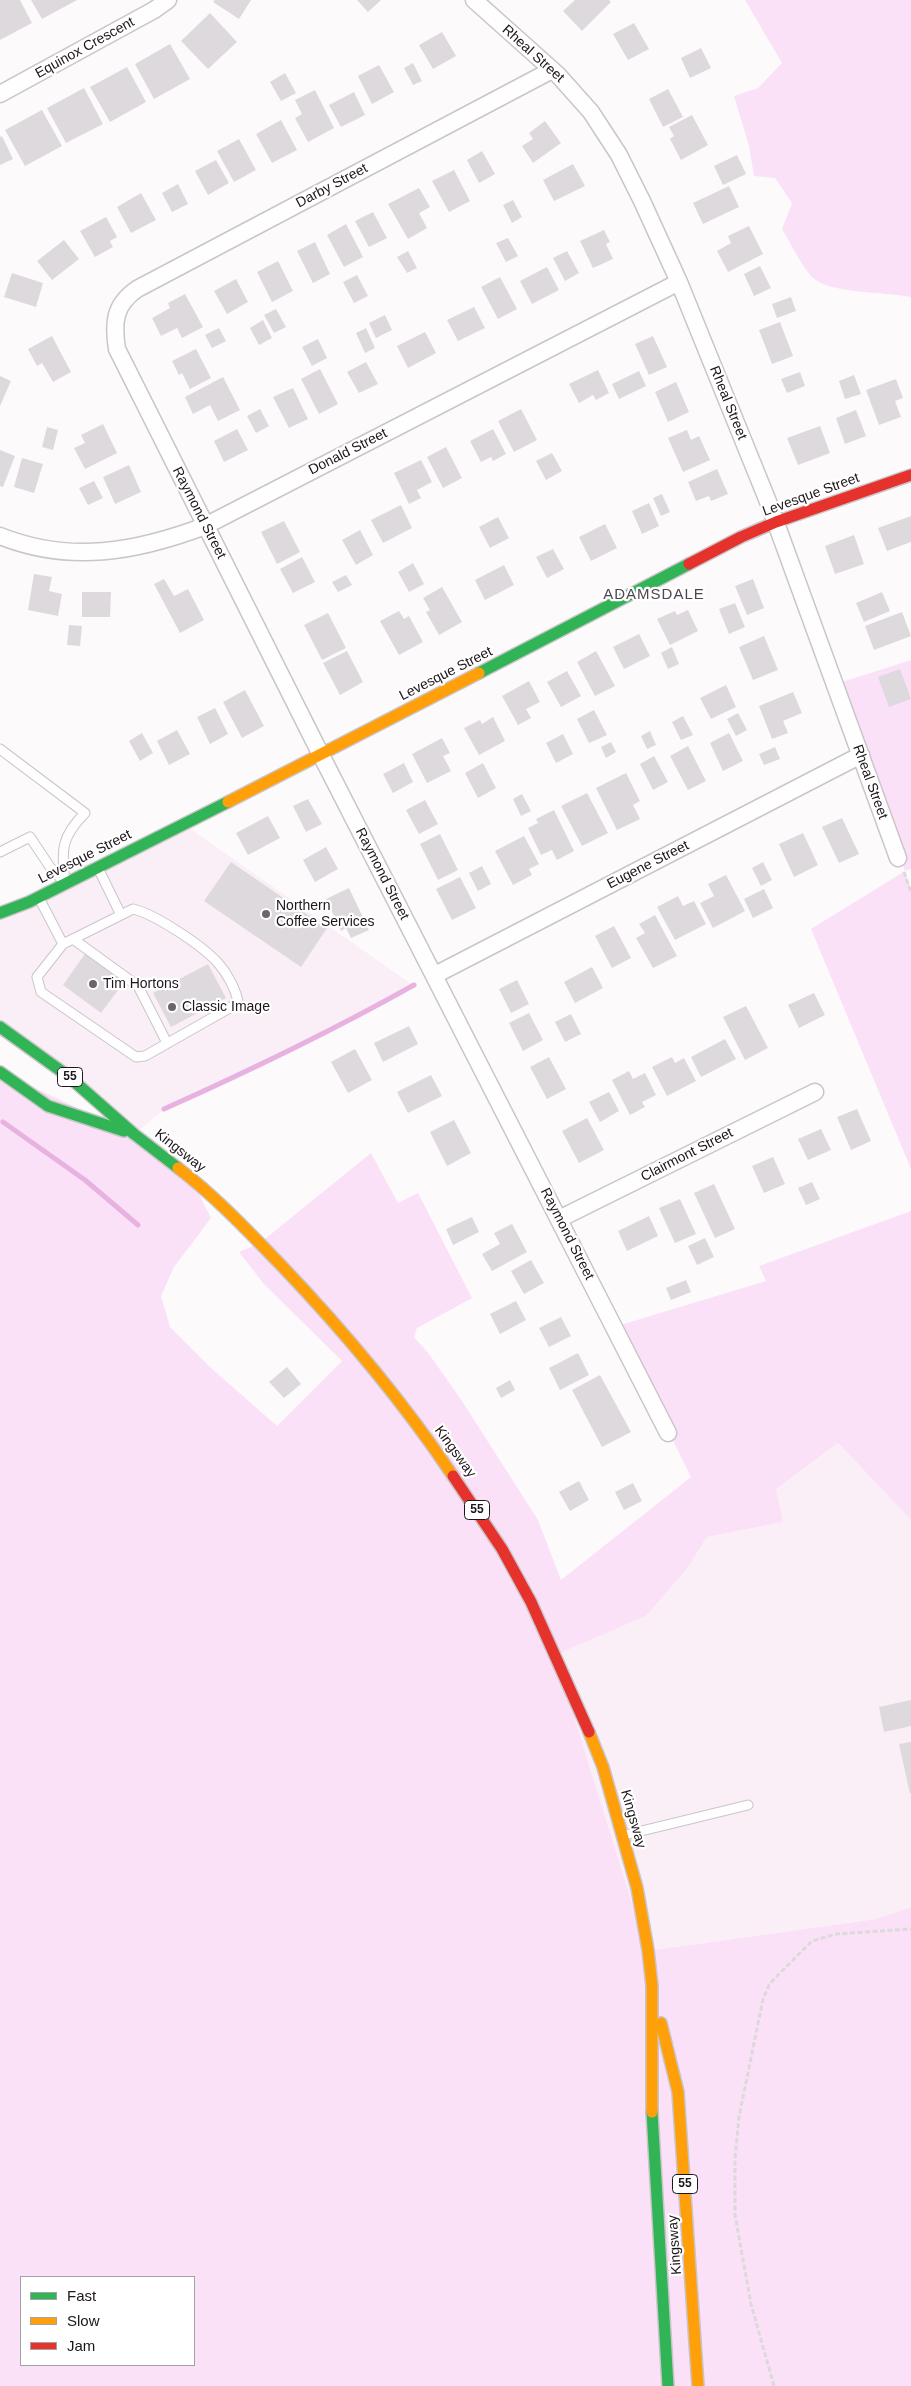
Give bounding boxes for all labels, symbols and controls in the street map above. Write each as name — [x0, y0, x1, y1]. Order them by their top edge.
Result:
street label: Equinox Crescent — [33, 14, 137, 82]
street label: Rheal Street — [498, 22, 568, 86]
street label: Darby Street — [293, 160, 371, 212]
street label: Rheal Street — [706, 364, 750, 442]
street label: Donald Street — [306, 425, 390, 479]
street label: Raymond Street — [169, 464, 229, 562]
street label: Levesque Street — [760, 470, 862, 520]
district label: ADAMSDALE — [602, 586, 706, 604]
street label: Levesque Street — [397, 643, 495, 705]
street label: Rheal Street — [849, 743, 891, 821]
street label: Raymond Street — [352, 825, 412, 923]
street label: Levesque Street — [36, 826, 134, 888]
street label: Eugene Street — [604, 837, 692, 893]
place label: Northern Coffee Services — [276, 898, 375, 930]
marker: Northern Coffee Services — [260, 908, 272, 920]
place label: Tim Hortons — [103, 976, 179, 992]
marker: Tim Hortons — [87, 978, 99, 990]
place label: Classic Image — [182, 999, 270, 1015]
marker: Classic Image — [166, 1001, 178, 1013]
road number: 55 — [58, 1068, 82, 1086]
street label: Clairmont Street — [638, 1125, 736, 1185]
street label: Kingsway — [151, 1126, 209, 1176]
street label: Raymond Street — [537, 1185, 597, 1283]
street label: Kingsway — [431, 1423, 479, 1481]
road number: 55 — [464, 1500, 490, 1520]
street label: Kingsway — [617, 1788, 649, 1850]
road number: 55 — [672, 2174, 698, 2194]
street label: Kingsway — [665, 2215, 685, 2275]
legend — [20, 2276, 195, 2366]
text: Fast — [67, 2287, 96, 2304]
text: Slow — [67, 2312, 100, 2329]
text: Jam — [67, 2337, 95, 2354]

